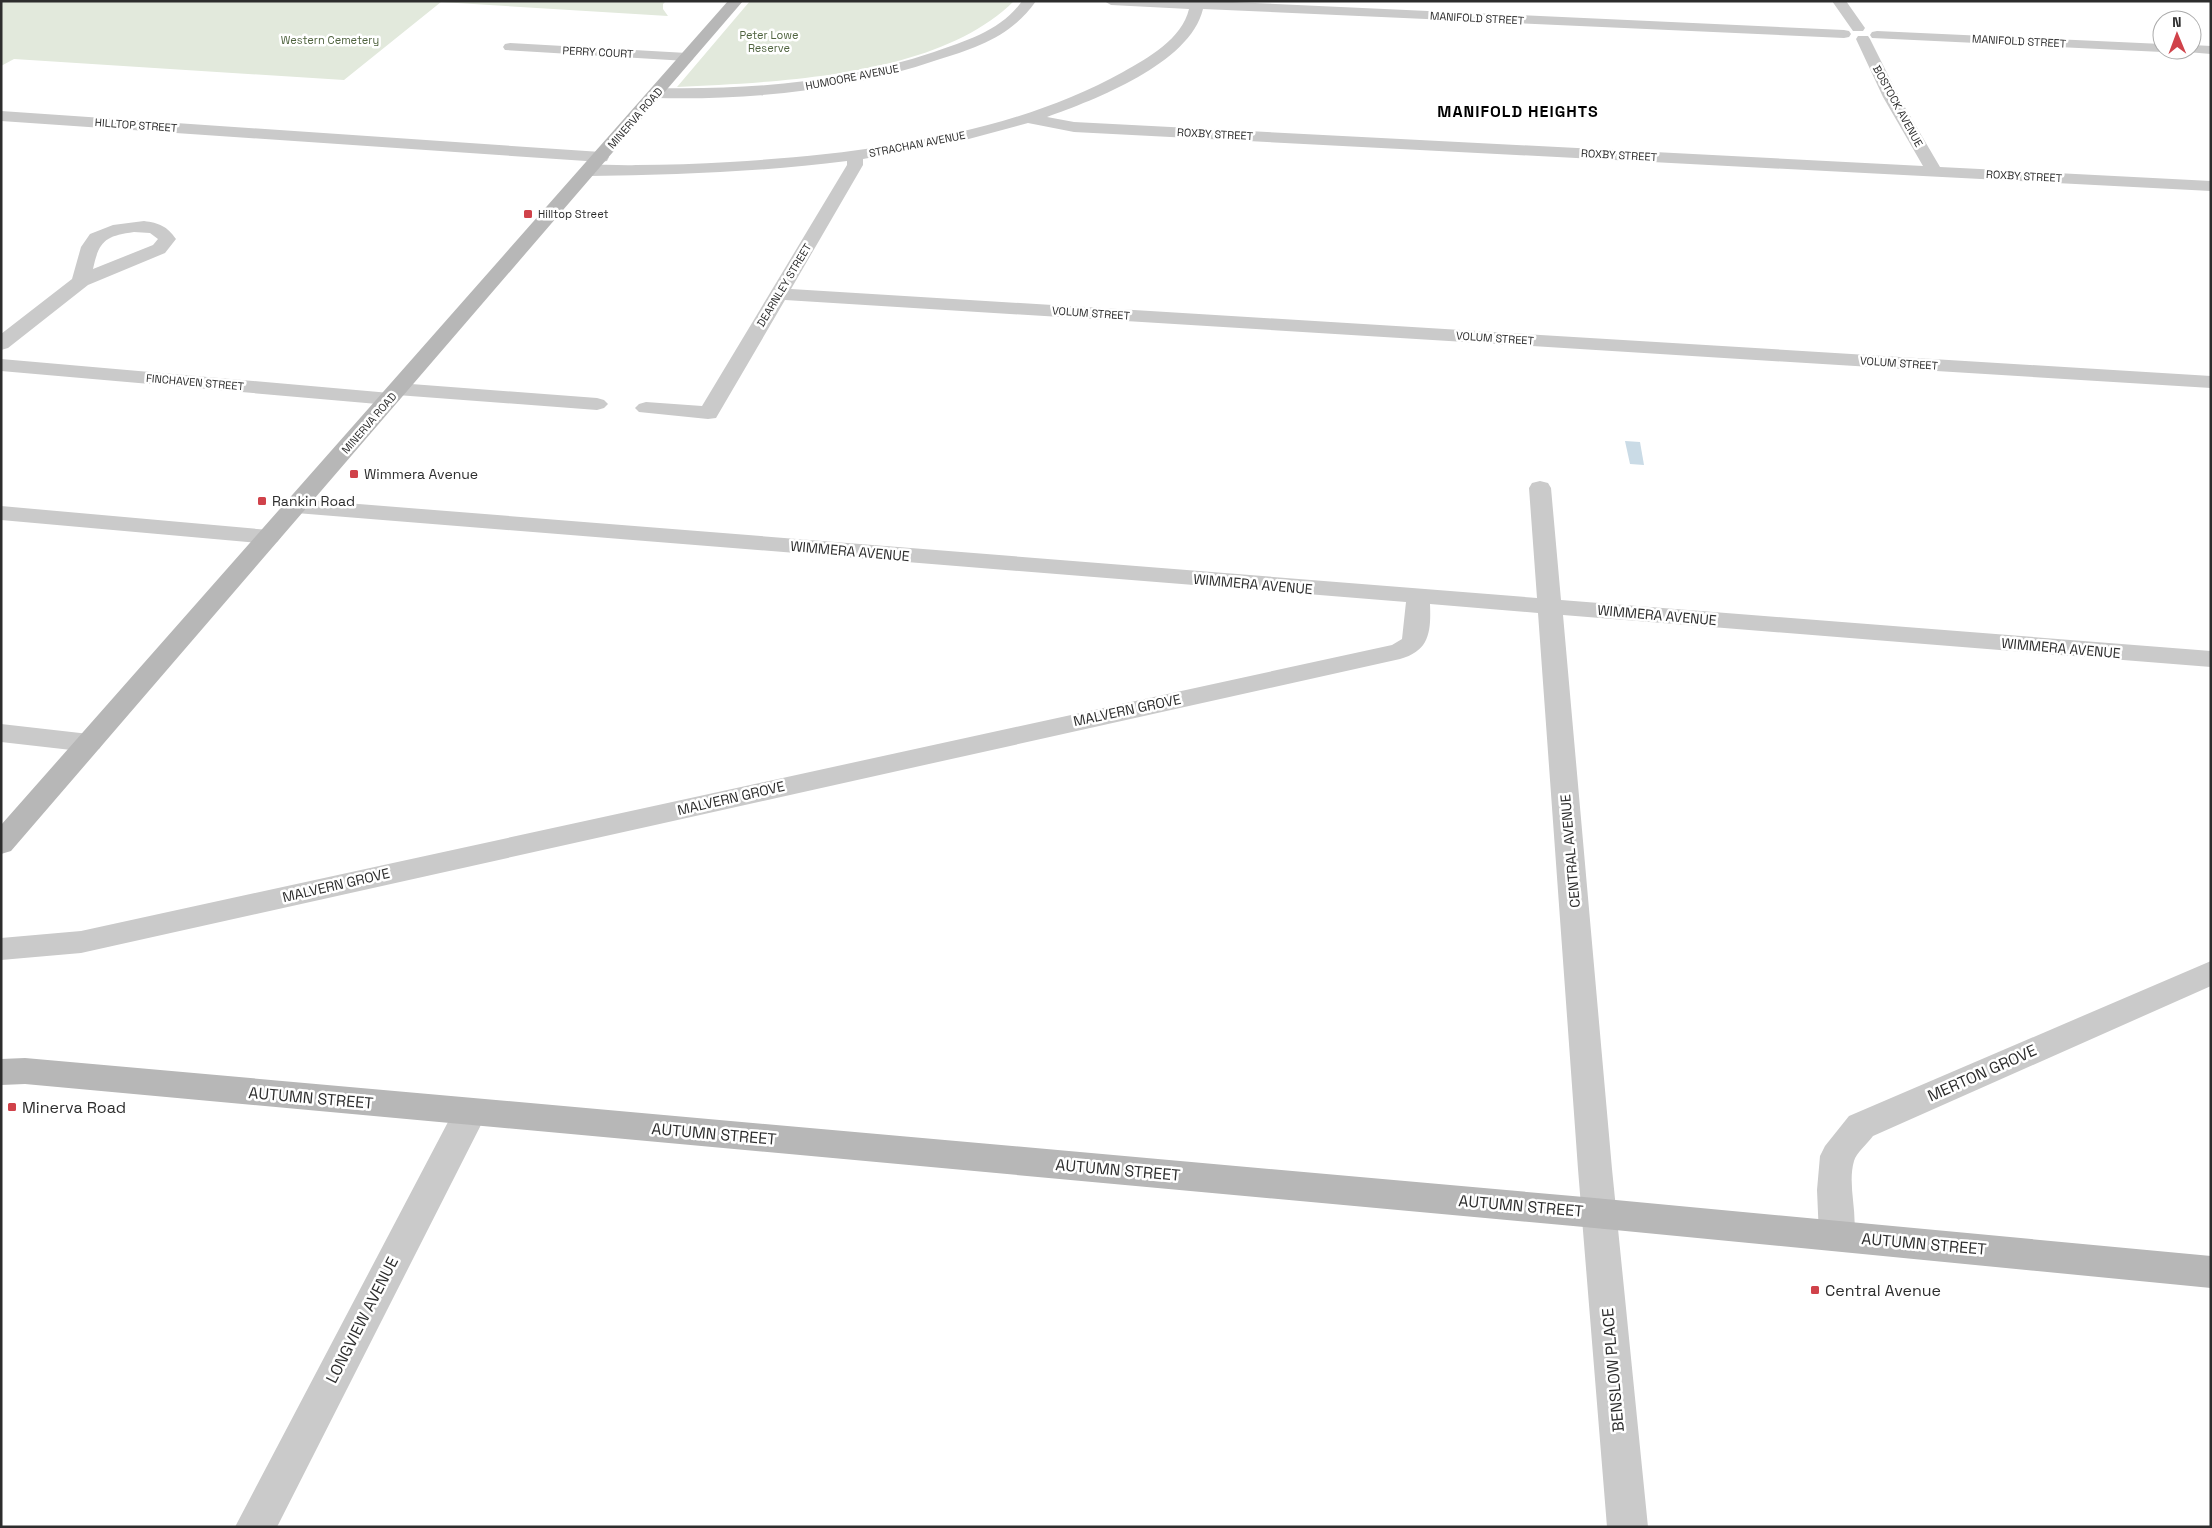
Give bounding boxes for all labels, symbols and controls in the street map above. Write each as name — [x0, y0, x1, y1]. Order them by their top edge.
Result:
street label: MANIFOLD STREET — [1429, 9, 1525, 27]
north arrow — [2152, 10, 2202, 60]
text: N — [2172, 13, 2182, 31]
park label: Peter Lowe Reserve — [740, 28, 798, 55]
street label: MANIFOLD STREET — [1971, 32, 2067, 50]
park label: Western Cemetery — [281, 33, 379, 47]
street label: PERRY COURT — [562, 43, 634, 61]
street label: HUMOORE AVENUE — [804, 61, 900, 93]
street label: BOSTOCK AVENUE — [1870, 63, 1926, 149]
street label: MINERVA ROAD — [605, 84, 665, 152]
district label: MANIFOLD HEIGHTS — [1437, 101, 1599, 122]
street label: HILLTOP STREET — [94, 115, 178, 135]
street label: ROXBY STREET — [1177, 125, 1254, 143]
street label: STRACHAN AVENUE — [868, 128, 966, 160]
street label: ROXBY STREET — [1581, 146, 1658, 164]
street label: ROXBY STREET — [1986, 167, 2063, 185]
place label: Hilltop Street — [538, 207, 609, 221]
marker: Hilltop Street — [522, 208, 534, 220]
street label: DEARNLEY STREET — [754, 240, 815, 329]
street label: VOLUM STREET — [1052, 303, 1131, 323]
street label: VOLUM STREET — [1456, 328, 1535, 348]
street label: VOLUM STREET — [1860, 353, 1939, 373]
street label: FINCHAVEN STREET — [145, 371, 245, 393]
street label: MINERVA ROAD — [339, 389, 399, 457]
place label: Wimmera Avenue — [364, 465, 478, 483]
marker: Wimmera Avenue — [348, 468, 360, 480]
place label: Rankin Road — [272, 492, 355, 510]
marker: Rankin Road — [256, 495, 268, 507]
street label: WIMMERA AVENUE — [790, 537, 911, 565]
street label: WIMMERA AVENUE — [1193, 570, 1314, 598]
street label: WIMMERA AVENUE — [1597, 601, 1718, 629]
street label: WIMMERA AVENUE — [2001, 634, 2122, 662]
street label: MALVERN GROVE — [1072, 690, 1183, 730]
street label: MALVERN GROVE — [676, 777, 786, 819]
street label: CENTRAL AVENUE — [1556, 793, 1584, 909]
street label: MALVERN GROVE — [281, 864, 391, 906]
street label: MERTON GROVE — [1924, 1040, 2040, 1106]
street label: AUTUMN STREET — [248, 1082, 374, 1114]
place label: Minerva Road — [22, 1097, 126, 1118]
marker: Minerva Road — [6, 1101, 18, 1113]
street label: AUTUMN STREET — [651, 1118, 777, 1150]
street label: AUTUMN STREET — [1055, 1154, 1181, 1186]
street label: AUTUMN STREET — [1458, 1190, 1584, 1222]
street label: AUTUMN STREET — [1861, 1228, 1987, 1260]
street label: LONGVIEW AVENUE — [321, 1253, 403, 1387]
place label: Central Avenue — [1825, 1280, 1941, 1301]
marker: Central Avenue — [1809, 1284, 1821, 1296]
street label: BENSLOW PLACE — [1597, 1307, 1629, 1433]

